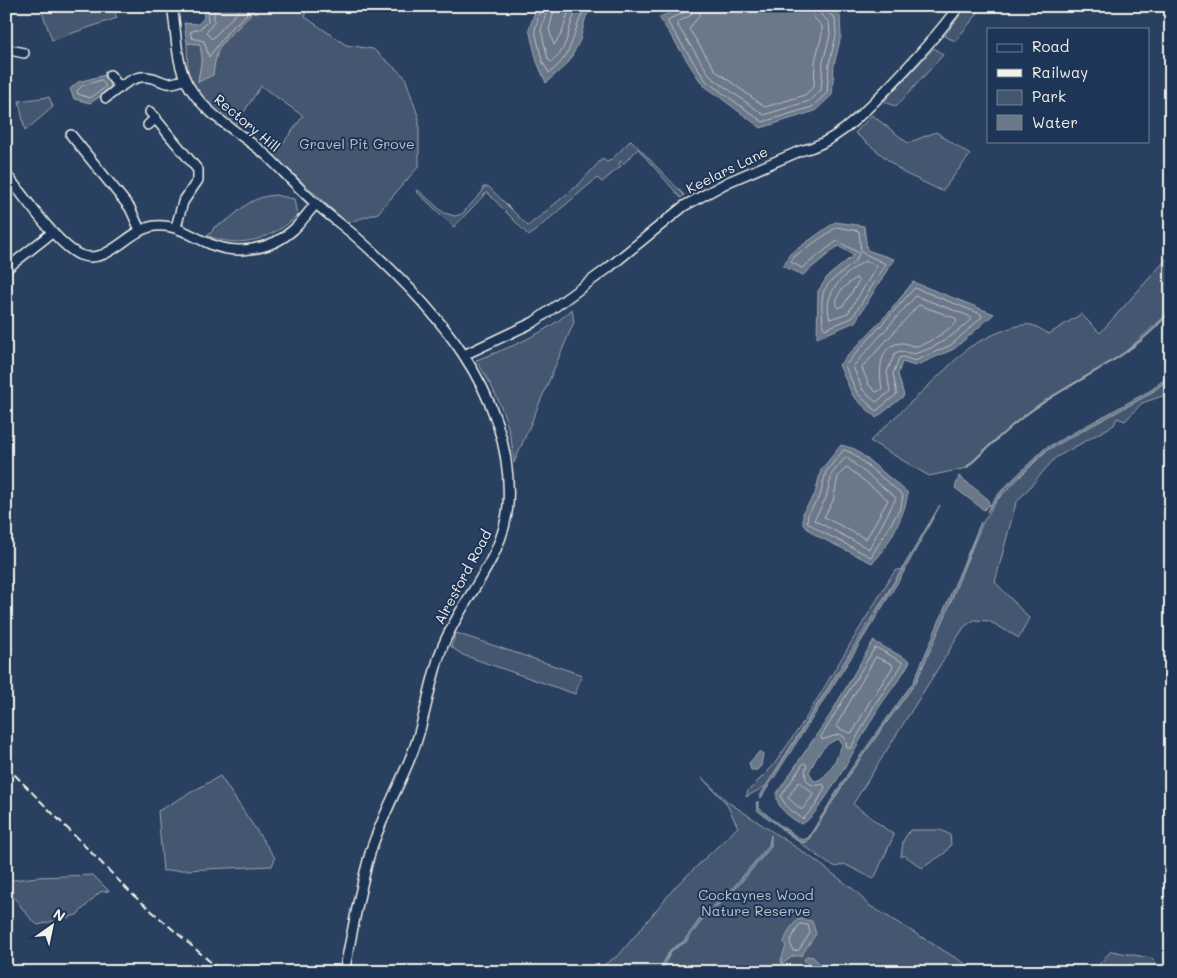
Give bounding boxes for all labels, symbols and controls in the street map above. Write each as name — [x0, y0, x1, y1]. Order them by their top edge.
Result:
legend — [987, 28, 1150, 142]
text: Road — [1032, 36, 1069, 56]
text: Railway — [1032, 62, 1088, 82]
text: Park — [1032, 86, 1066, 106]
street label: Rectory Hill — [210, 89, 284, 156]
text: Water — [1032, 112, 1078, 132]
park label: Gravel Pit Grove — [299, 134, 415, 153]
street label: Keelars Lane — [683, 142, 771, 198]
street label: Alresford Road — [430, 526, 496, 627]
park label: Cockaynes Wood Nature Reserve — [698, 885, 814, 920]
north arrow — [28, 900, 78, 950]
text: N — [50, 904, 69, 926]

